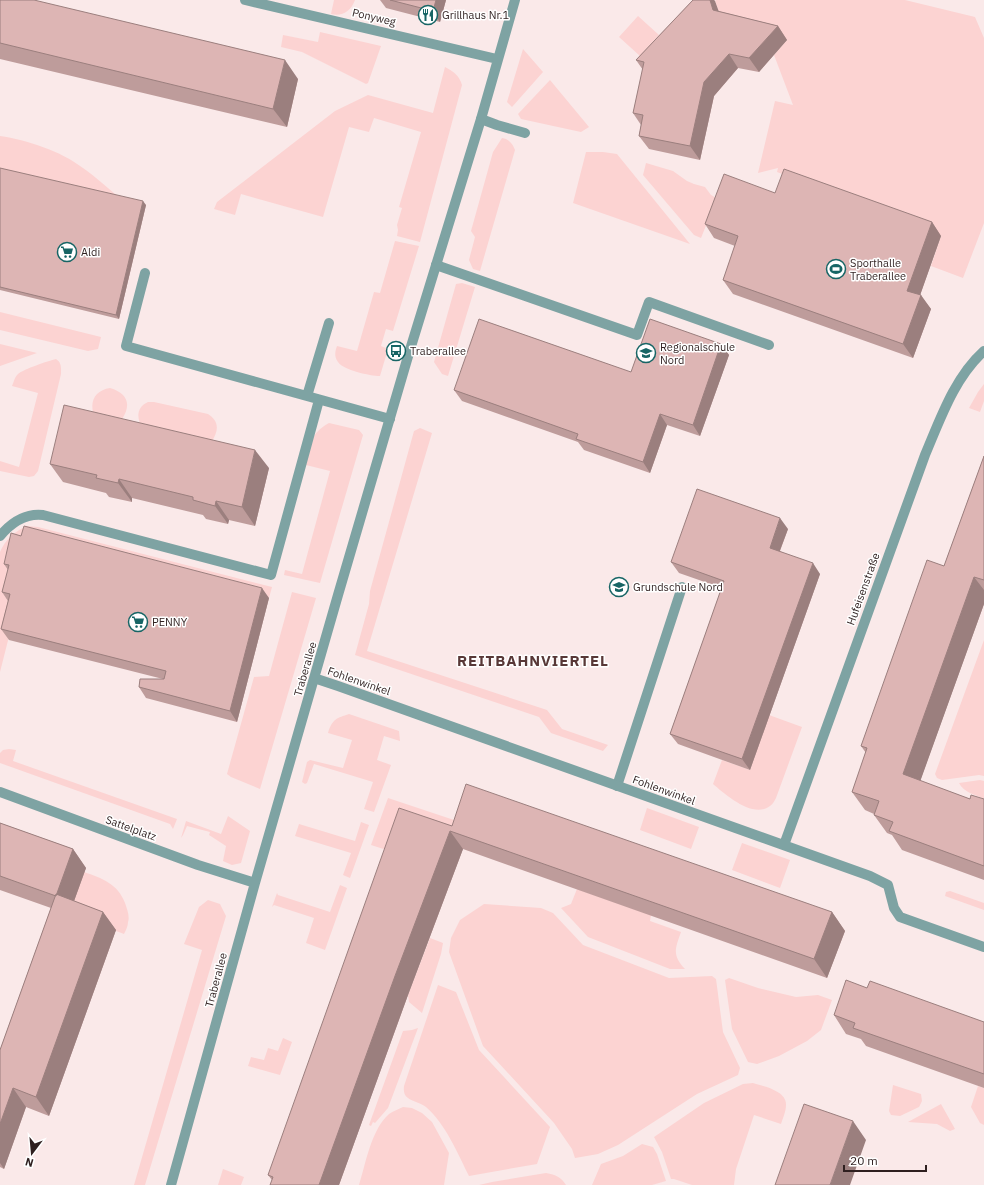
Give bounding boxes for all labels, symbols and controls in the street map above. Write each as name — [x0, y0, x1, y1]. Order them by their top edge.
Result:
restaurant icon: Grillhaus Nr.1 — [417, 4, 439, 26]
street label: Ponyweg — [351, 5, 397, 29]
place label: Grillhaus Nr.1 — [442, 8, 510, 22]
supermarket icon: Aldi — [56, 241, 78, 263]
place label: Aldi — [81, 245, 100, 259]
place label: Sporthalle Traberallee — [850, 256, 906, 283]
sports icon: Sporthalle Traberallee — [825, 258, 847, 280]
bus stop icon: Traberallee — [385, 340, 407, 362]
place label: Regionalschule Nord — [660, 340, 735, 367]
school or university icon: Regionalschule Nord — [635, 342, 657, 364]
place label: Traberallee — [410, 344, 466, 358]
street label: Hufeisenstraße — [843, 551, 883, 627]
school or university icon: Grundschule Nord — [608, 576, 630, 598]
place label: Grundschule Nord — [633, 580, 723, 594]
supermarket icon: PENNY — [127, 611, 149, 633]
place label: PENNY — [152, 615, 188, 629]
street label: Traberallee — [291, 640, 319, 698]
district label: REITBAHNVIERTEL — [457, 651, 609, 670]
street label: Fohlenwinkel — [326, 664, 392, 698]
street label: Fohlenwinkel — [631, 772, 697, 808]
street label: Sattelplatz — [104, 812, 158, 844]
street label: Traberallee — [202, 951, 230, 1009]
north arrow — [12, 1133, 52, 1173]
scale bar — [844, 1147, 926, 1173]
text: 20 m — [850, 1153, 878, 1168]
text: N — [23, 1155, 35, 1170]

